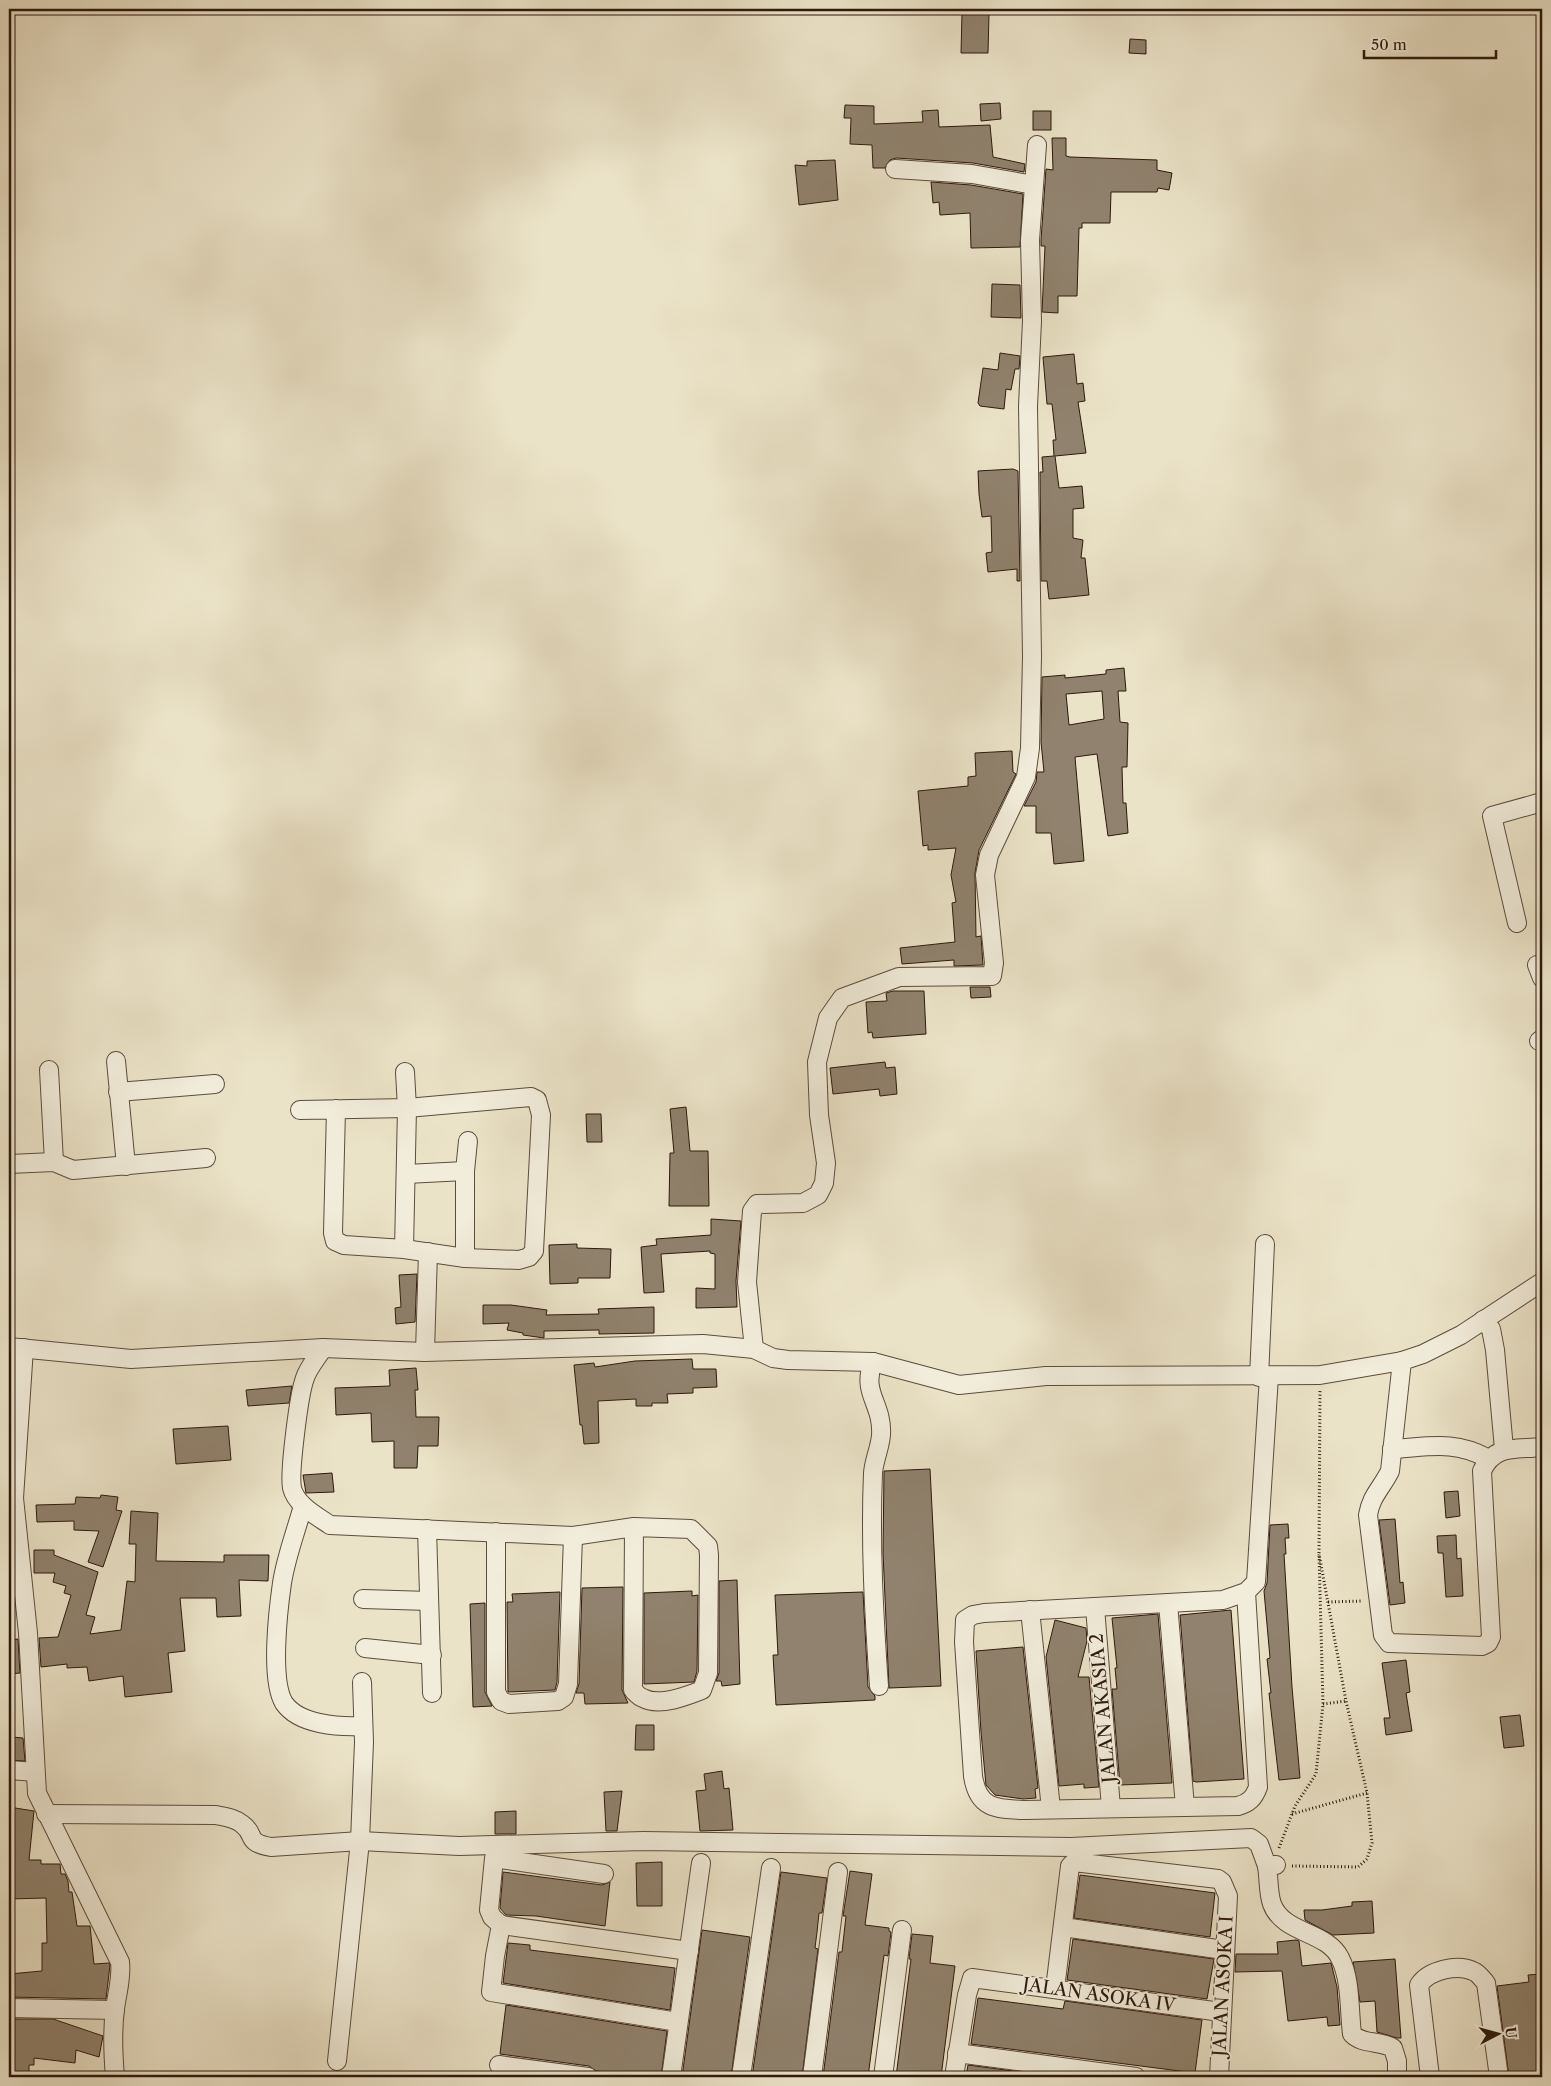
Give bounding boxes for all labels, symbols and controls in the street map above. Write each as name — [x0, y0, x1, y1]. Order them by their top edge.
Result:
scale bar — [1364, 28, 1496, 60]
text: 50 m — [1371, 35, 1407, 54]
street label: JALAN AKASIA 2 — [1086, 1632, 1121, 1787]
street label: JALAN ASOKA I — [1208, 1915, 1238, 2060]
street label: JALAN ASOKA IV — [1018, 1973, 1178, 2017]
north arrow — [1474, 2008, 1524, 2058]
text: U — [1501, 2026, 1521, 2040]

